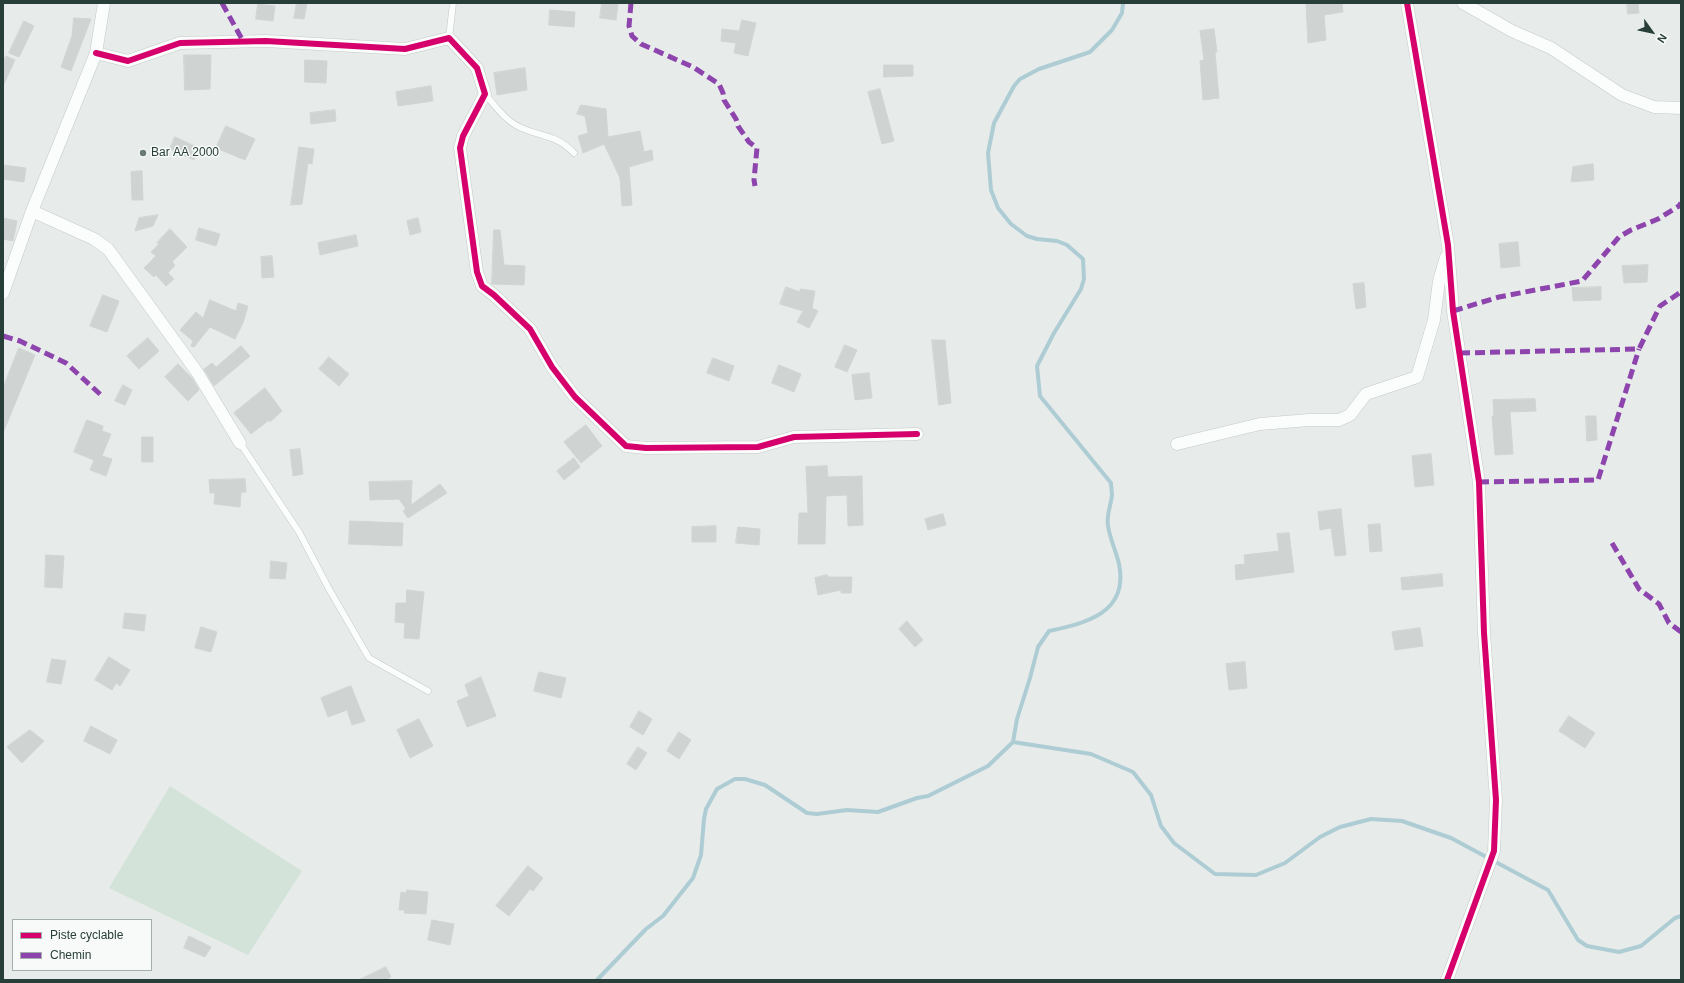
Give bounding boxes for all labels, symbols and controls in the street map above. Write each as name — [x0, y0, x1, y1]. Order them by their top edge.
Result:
north arrow — [1632, 12, 1672, 52]
text: N — [1655, 32, 1669, 45]
place label: Bar AA 2000 — [151, 146, 219, 160]
marker: Bar AA 2000 — [138, 148, 148, 158]
legend — [12, 919, 152, 971]
text: Piste cyclable — [50, 928, 123, 942]
text: Chemin — [50, 948, 91, 962]

